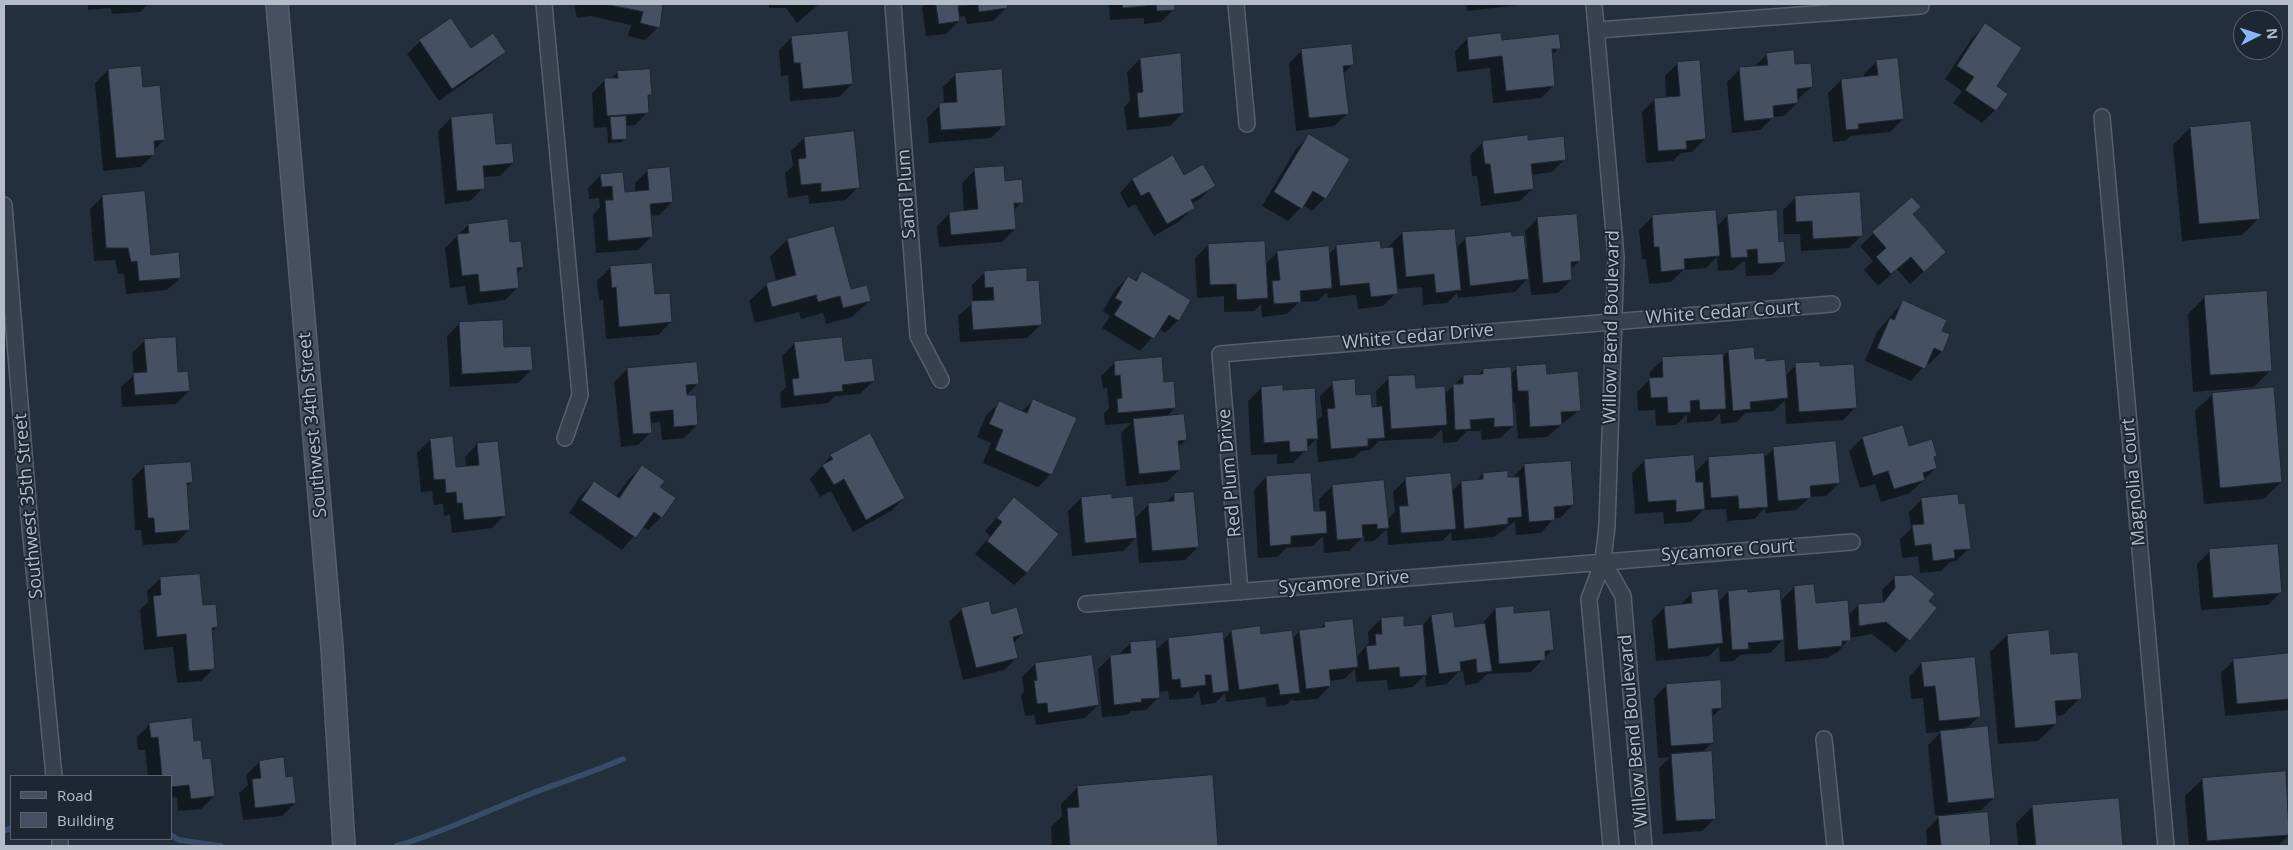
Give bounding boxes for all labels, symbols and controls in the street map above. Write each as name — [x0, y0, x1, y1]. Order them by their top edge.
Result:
north arrow — [2233, 10, 2283, 60]
text: N — [2262, 27, 2282, 40]
street label: Sand Plum — [893, 149, 921, 239]
street label: Willow Bend Boulevard — [1600, 230, 1624, 424]
street label: White Cedar Court — [1645, 297, 1801, 329]
street label: White Cedar Drive — [1341, 320, 1495, 354]
street label: Southwest 34th Street — [294, 331, 332, 519]
street label: Red Plum Drive — [1214, 408, 1246, 538]
street label: Southwest 35th Street — [10, 412, 48, 600]
street label: Magnolia Court — [2118, 417, 2150, 547]
street label: Sycamore Court — [1660, 536, 1796, 566]
street label: Sycamore Drive — [1278, 567, 1410, 599]
street label: Willow Bend Boulevard — [1615, 634, 1653, 828]
legend — [10, 775, 172, 840]
text: Road — [57, 785, 93, 805]
text: Building — [57, 810, 114, 830]

